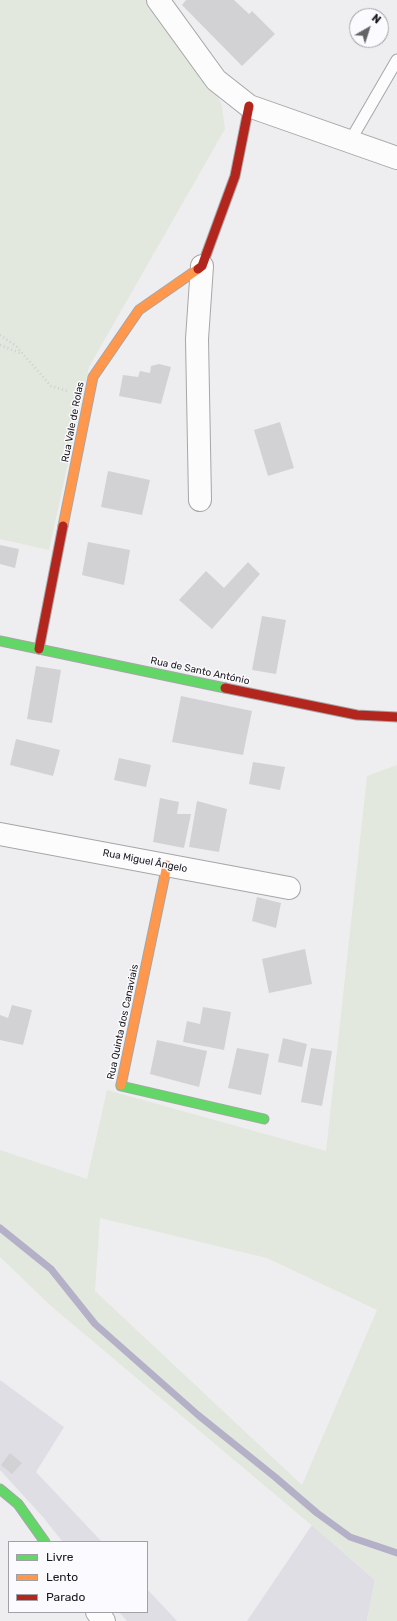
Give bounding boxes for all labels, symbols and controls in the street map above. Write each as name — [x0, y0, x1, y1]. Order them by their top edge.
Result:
north arrow — [349, 8, 389, 48]
text: N — [369, 12, 383, 27]
street label: Rua Vale de Rolas — [59, 381, 87, 463]
street label: Rua de Santo António — [149, 655, 251, 687]
street label: Rua Miguel Ângelo — [102, 847, 188, 875]
street label: Rua Quinta dos Canaviais — [105, 963, 141, 1081]
legend — [8, 1541, 148, 1613]
text: Livre — [46, 1550, 73, 1564]
text: Lento — [46, 1570, 78, 1584]
text: Parado — [46, 1590, 85, 1604]

